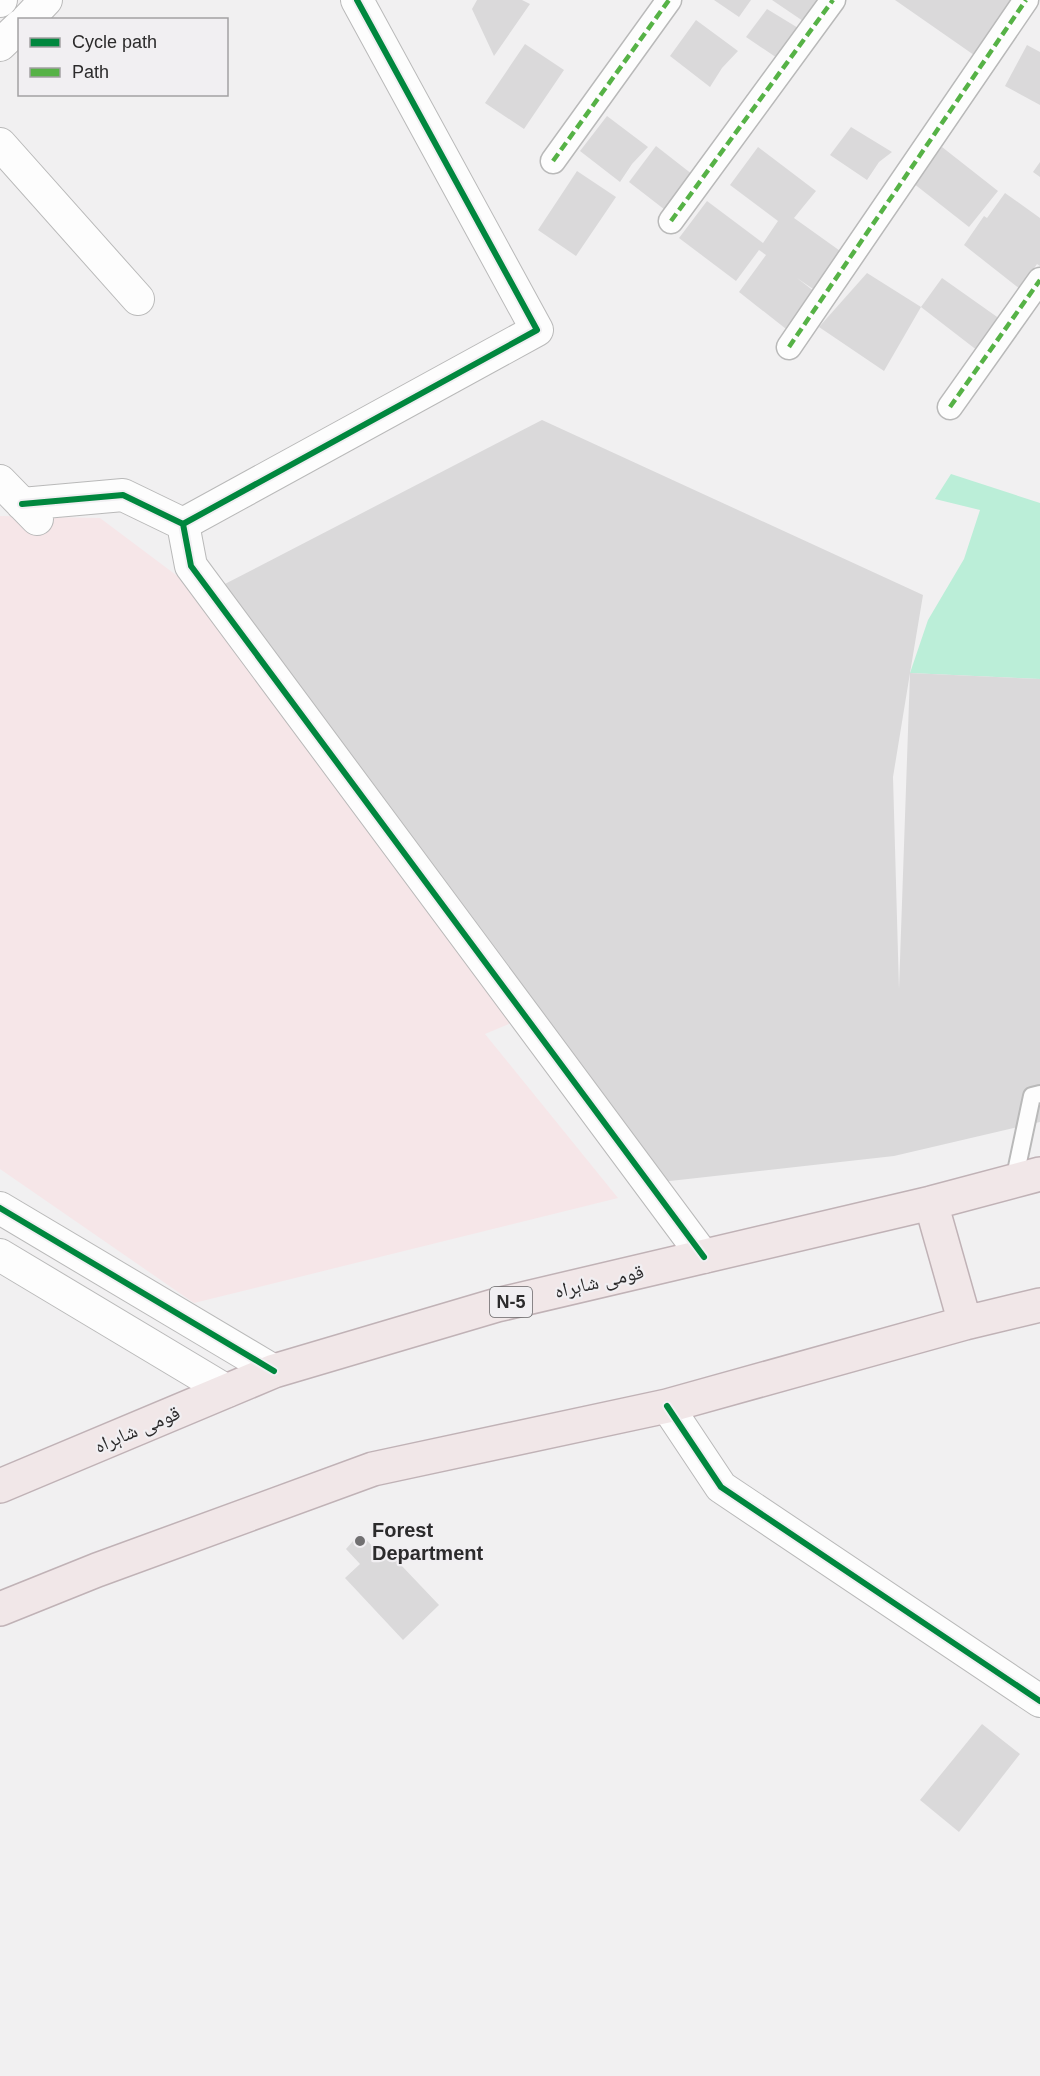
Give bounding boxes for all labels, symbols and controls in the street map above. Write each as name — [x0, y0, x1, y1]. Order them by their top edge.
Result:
legend — [18, 18, 228, 96]
text: Cycle path — [72, 32, 157, 52]
text: Path — [72, 62, 109, 82]
street label: قومی شاہراہ — [552, 1260, 646, 1303]
road number: N-5 — [490, 1287, 532, 1317]
street label: قومی شاہراہ — [91, 1401, 184, 1458]
place label: Forest Department — [372, 1519, 483, 1564]
marker: Forest Department — [353, 1534, 367, 1548]

